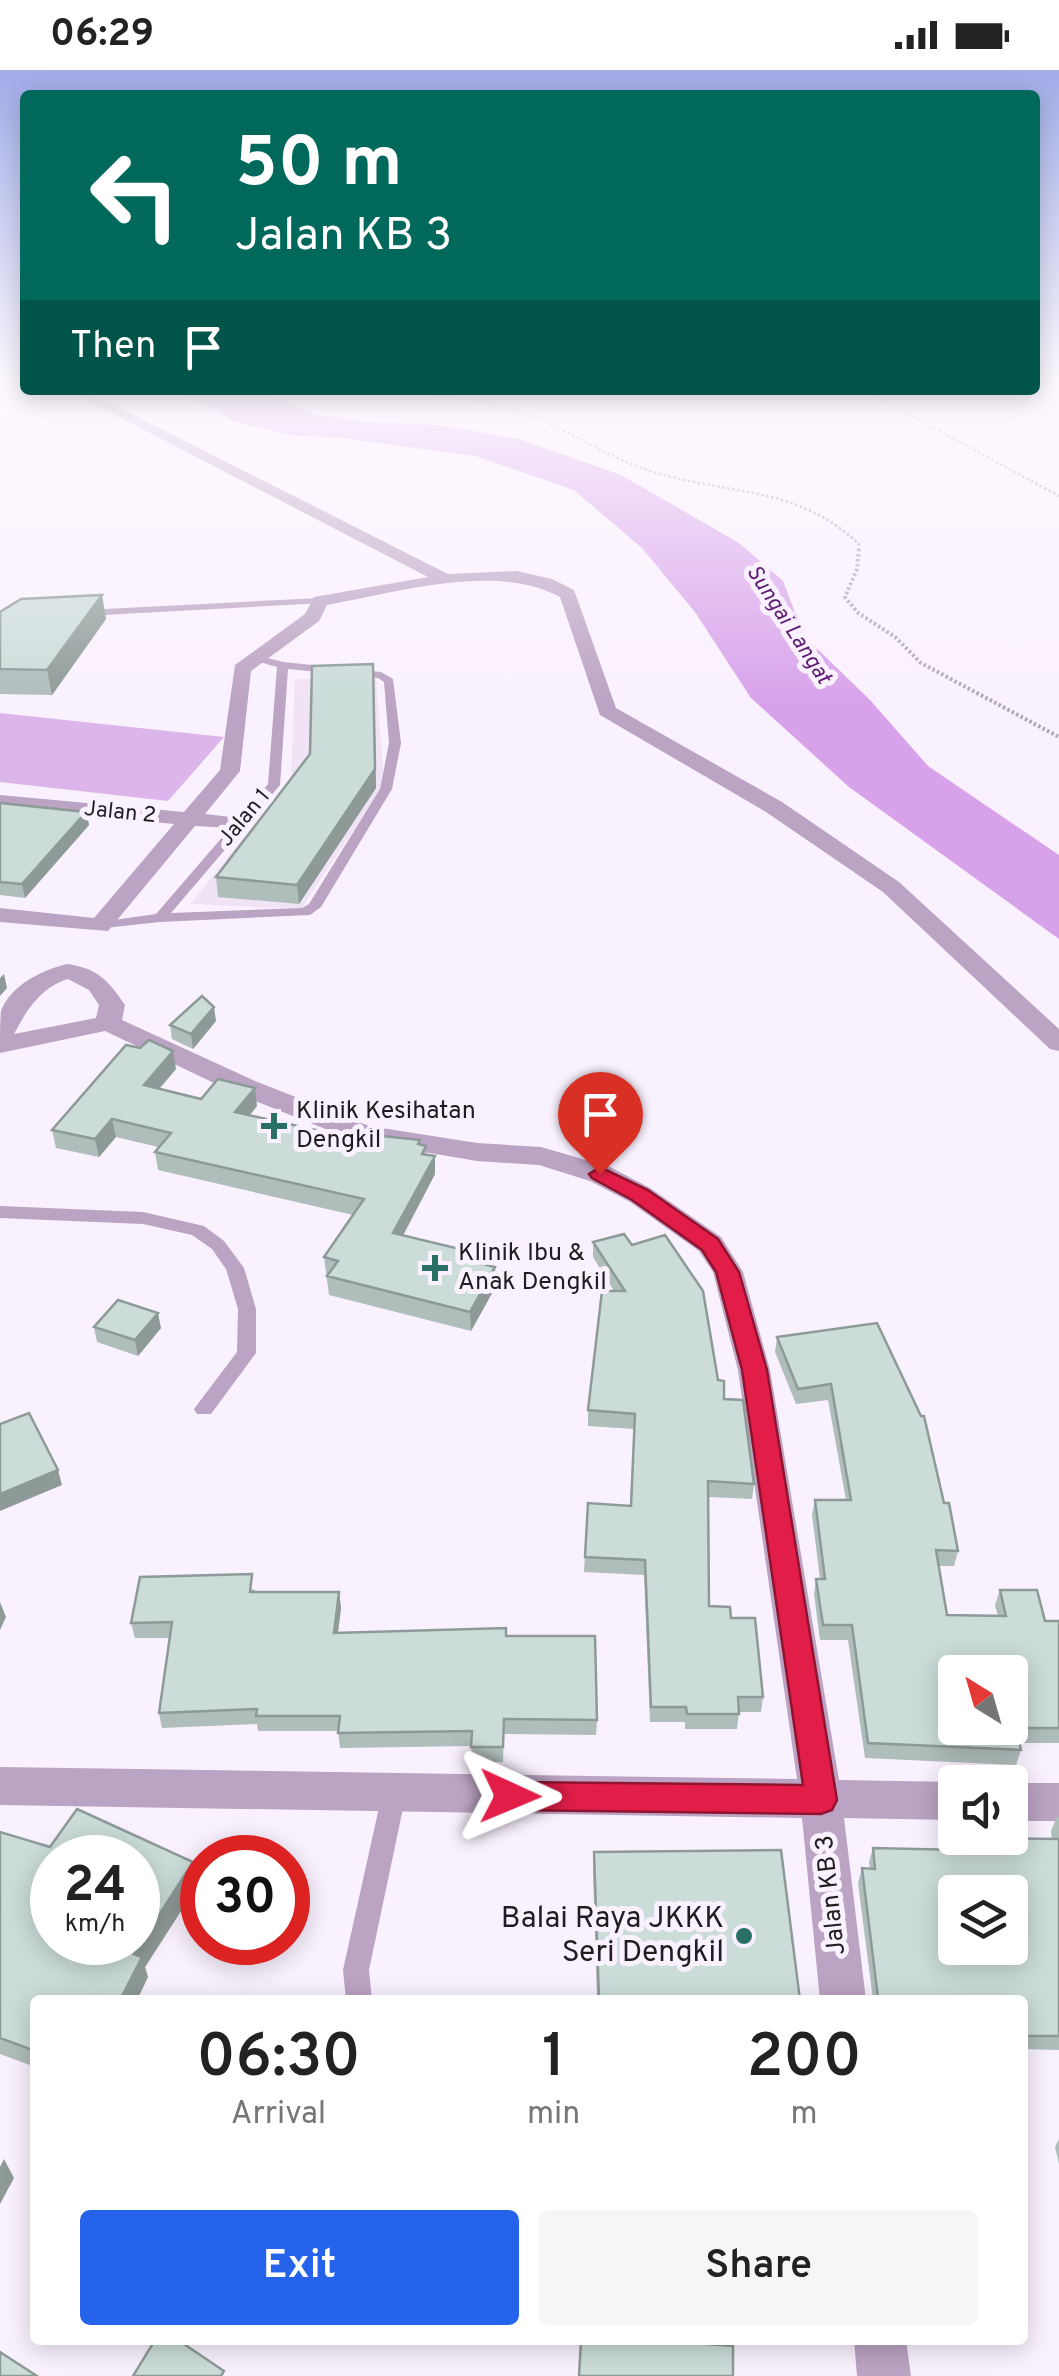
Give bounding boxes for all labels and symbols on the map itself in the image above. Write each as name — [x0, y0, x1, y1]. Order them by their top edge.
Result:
water label: Sungai Langat — [739, 560, 837, 691]
street label: Jalan 1 — [213, 784, 277, 852]
street label: Jalan 2 — [83, 796, 157, 830]
pin — [558, 1072, 643, 1175]
place label: Klinik Kesihatan Dengkil — [296, 1096, 476, 1157]
marker: Klinik Kesihatan Dengkil — [261, 1113, 287, 1139]
place label: Klinik Ibu & Anak Dengkil — [458, 1238, 607, 1299]
marker: Klinik Ibu & Anak Dengkil — [422, 1255, 448, 1281]
north arrow — [938, 1655, 1028, 1745]
position arrow — [458, 1744, 562, 1848]
street label: Jalan KB 3 — [810, 1833, 854, 1957]
speed limit sign: 30 — [180, 1835, 310, 1965]
place label: Balai Raya JKKK Seri Dengkil — [501, 1901, 724, 1972]
marker: Balai Raya JKKK Seri Dengkil — [733, 1925, 755, 1947]

